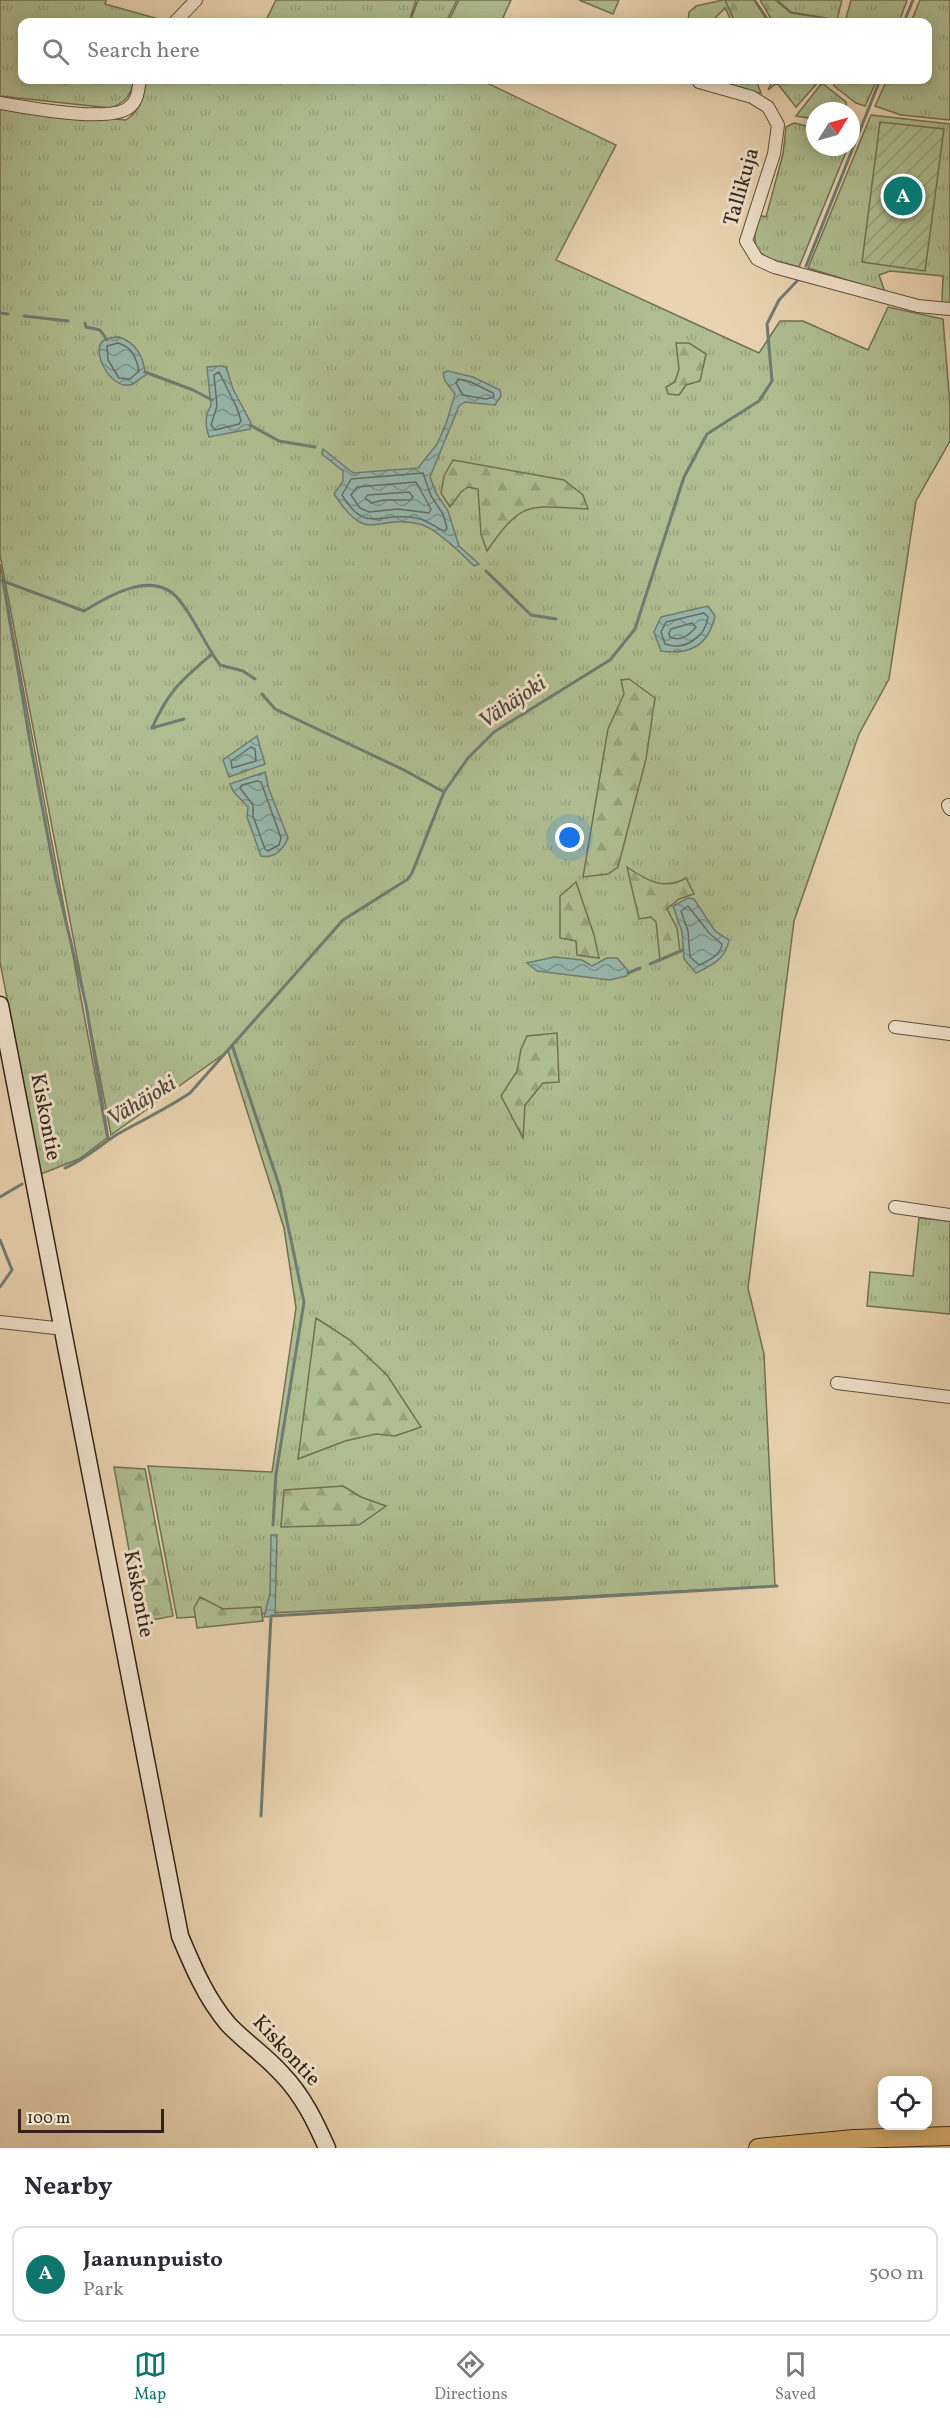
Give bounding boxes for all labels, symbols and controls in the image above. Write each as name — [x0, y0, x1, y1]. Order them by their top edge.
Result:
search box — [18, 18, 932, 84]
icon: search — [39, 35, 72, 68]
text: Search here — [87, 36, 200, 67]
north arrow — [806, 102, 860, 156]
street label: Tallikuja — [717, 145, 767, 229]
pin: A — [884, 174, 922, 218]
water label: Vähäjoki — [473, 669, 553, 737]
your location — [555, 823, 584, 852]
water label: Vähäjoki — [102, 1069, 183, 1135]
street label: Kiskontie — [22, 1071, 68, 1163]
street label: Kiskontie — [115, 1548, 161, 1640]
street label: Kiskontie — [245, 2009, 327, 2093]
map controls — [878, 2076, 932, 2130]
button: locate — [878, 2076, 932, 2130]
scale bar — [18, 2106, 164, 2134]
text: 100 m — [27, 2108, 70, 2130]
text: Nearby — [24, 2169, 113, 2205]
text: Jaanunpuisto — [83, 2245, 223, 2276]
text: A — [38, 2260, 53, 2288]
text: 500 m — [869, 2260, 924, 2288]
text: Park — [83, 2276, 124, 2304]
tab: Map — [134, 2348, 167, 2406]
tab: Directions — [434, 2348, 508, 2406]
tab: Saved — [775, 2348, 816, 2406]

